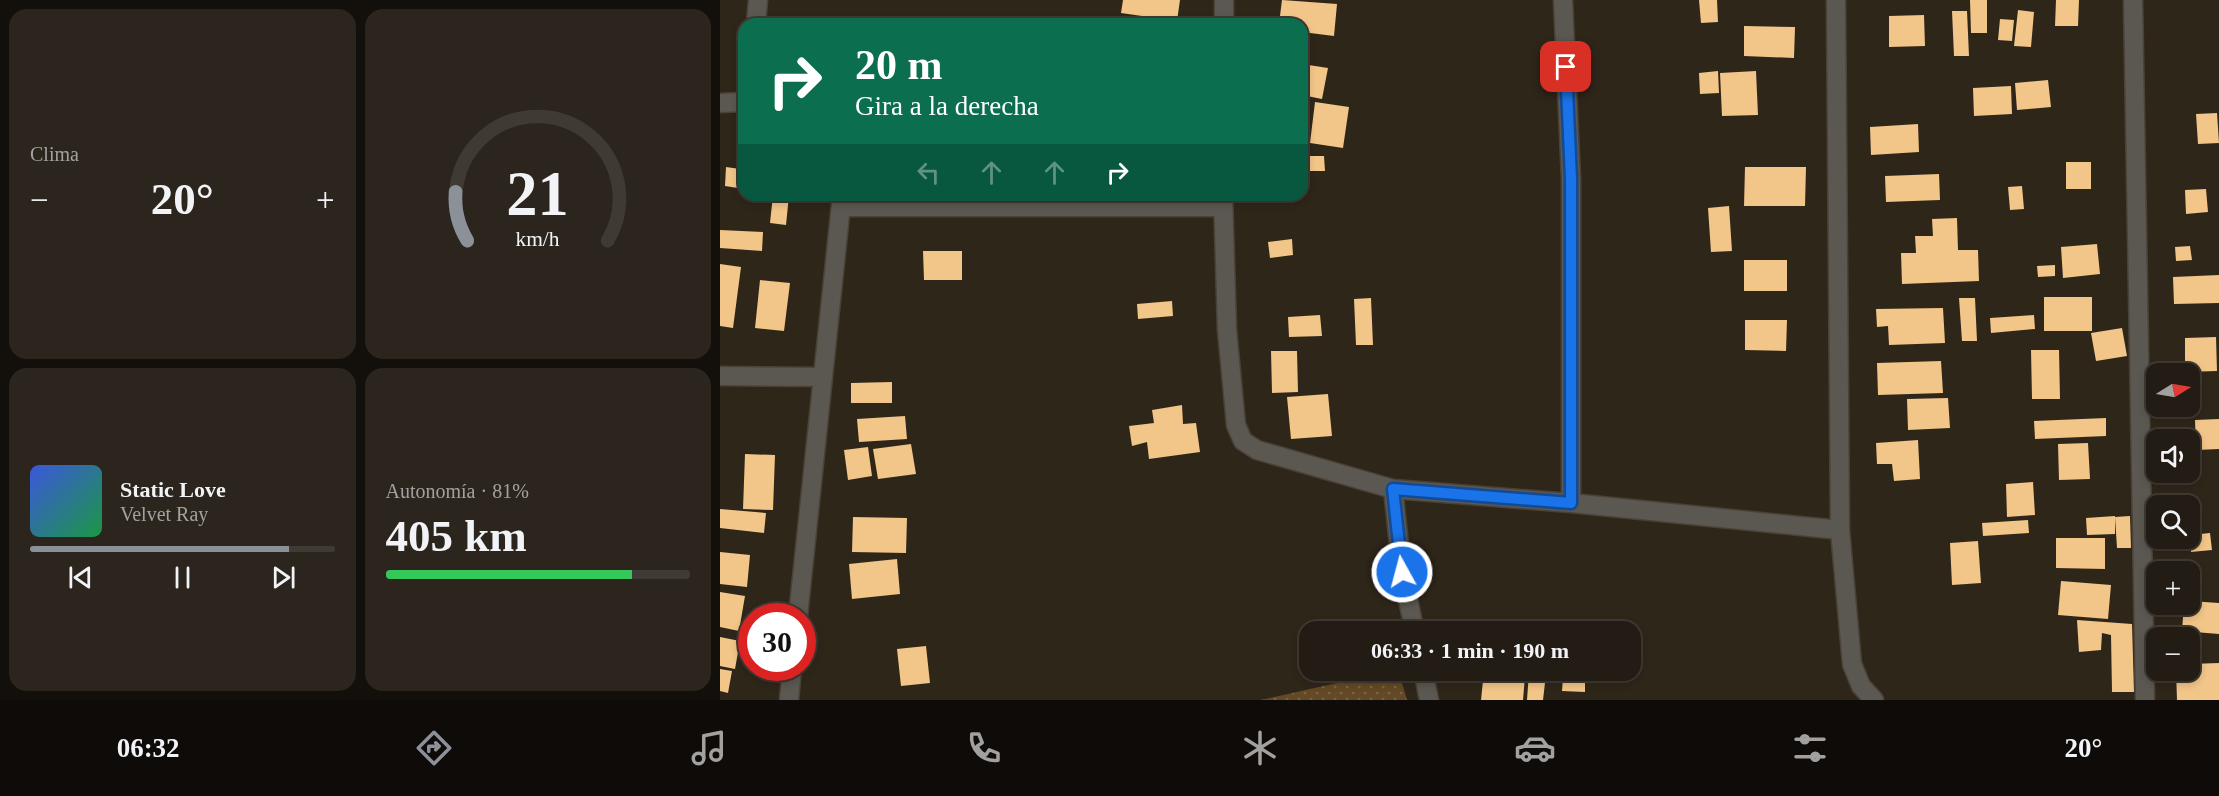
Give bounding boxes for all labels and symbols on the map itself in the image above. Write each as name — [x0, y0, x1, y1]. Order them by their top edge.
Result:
pin — [1540, 41, 1591, 92]
north arrow — [2146, 363, 2200, 417]
position arrow — [1370, 540, 1434, 604]
speed limit sign: 30 — [738, 603, 816, 681]

